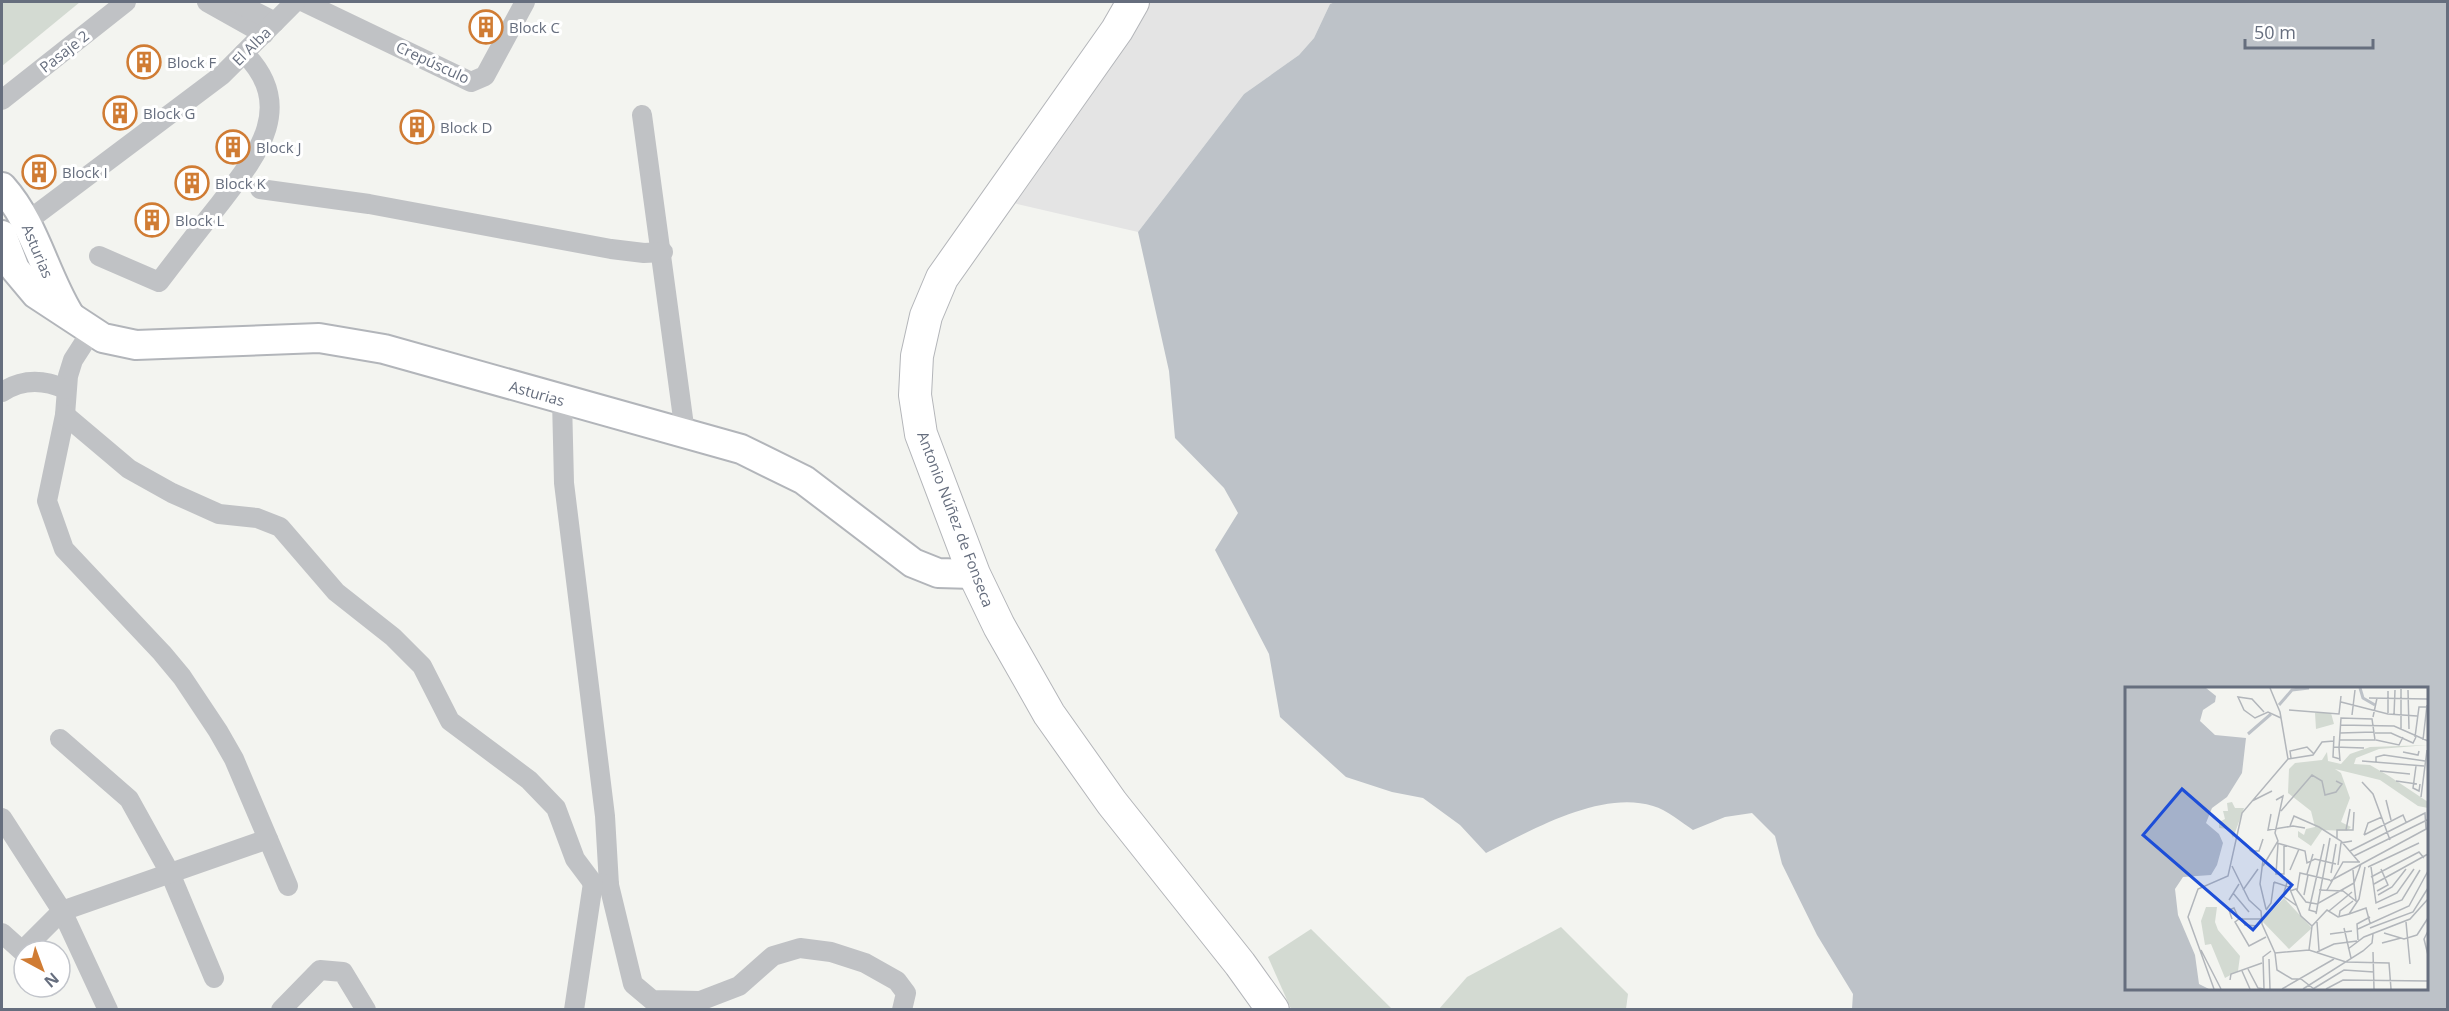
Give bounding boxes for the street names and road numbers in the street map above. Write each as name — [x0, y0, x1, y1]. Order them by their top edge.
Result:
street label: El Alba — [227, 22, 275, 70]
street label: Pasaje 2 — [35, 25, 93, 77]
street label: Crepúsculo — [393, 36, 473, 88]
street label: Asturias — [18, 221, 58, 281]
street label: Asturias — [507, 376, 567, 410]
street label: Antonio Núñez de Fonseca — [913, 428, 999, 610]

